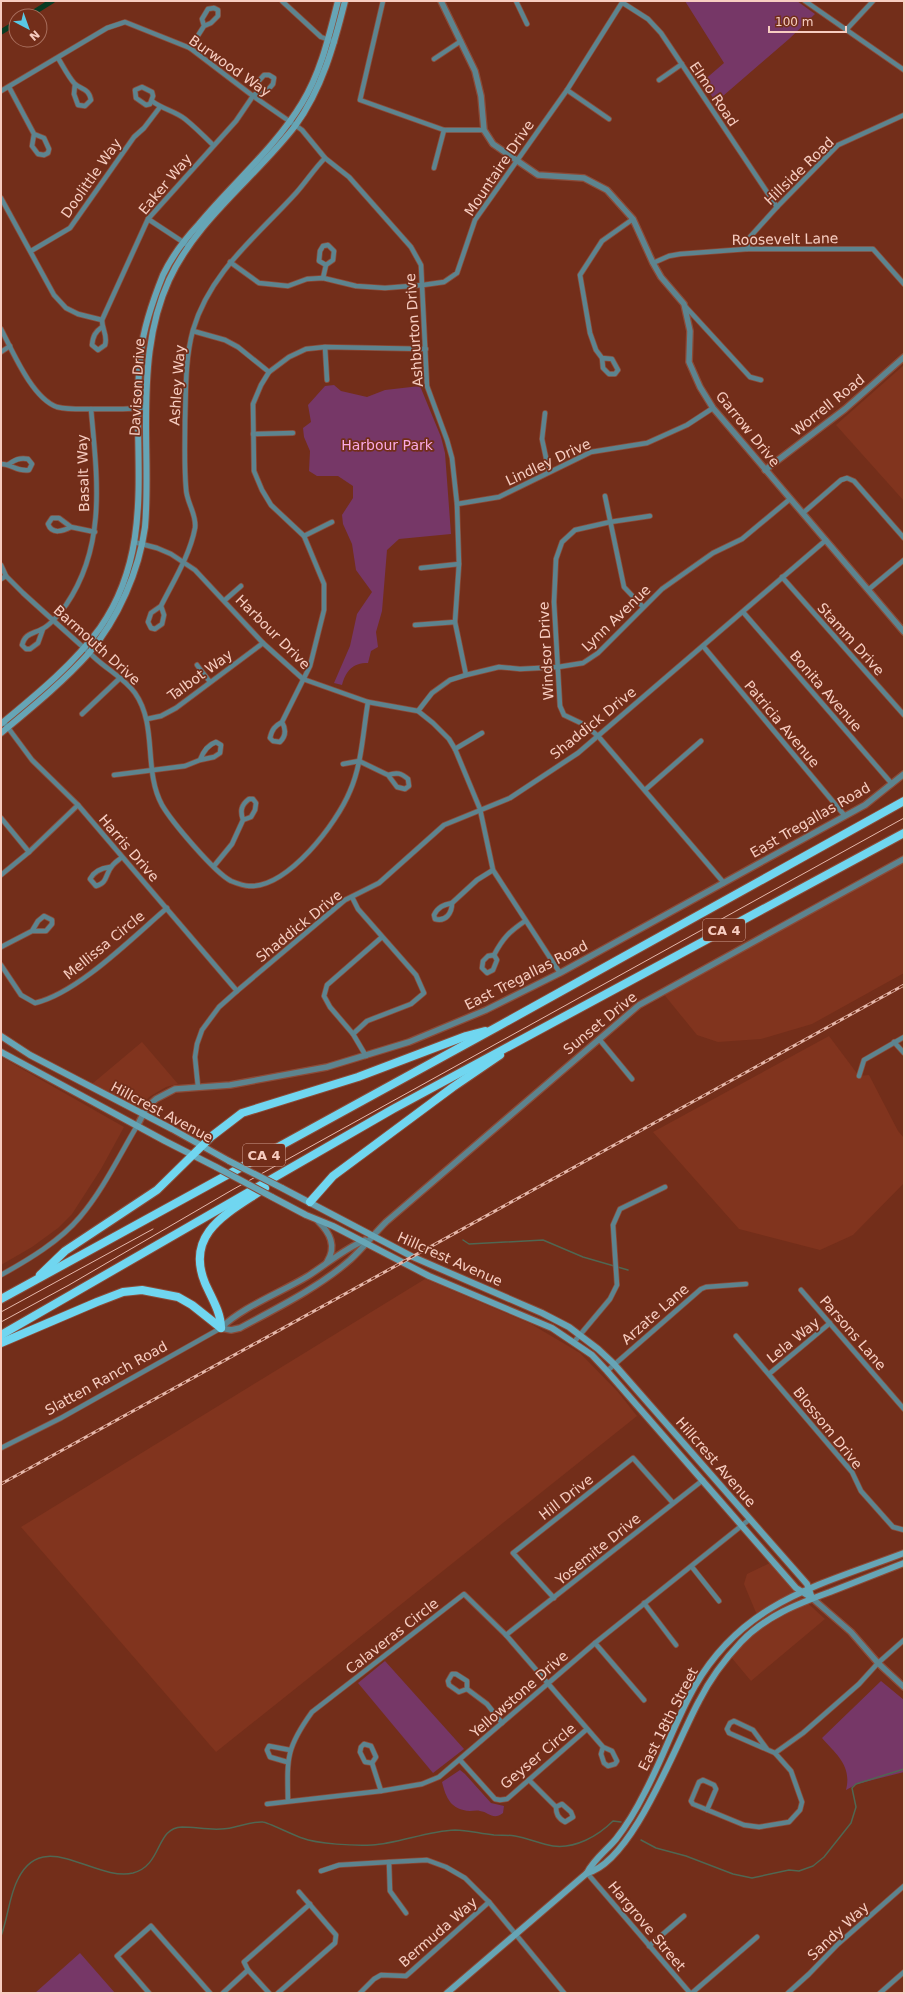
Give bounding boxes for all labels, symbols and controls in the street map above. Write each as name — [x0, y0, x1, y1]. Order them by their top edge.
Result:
north arrow — [8, 8, 48, 48]
scale bar — [769, 8, 846, 34]
text: 100 m — [775, 15, 813, 29]
text: N — [26, 27, 42, 43]
street label: Burwood Way — [186, 32, 274, 100]
street label: Elmo Road — [687, 59, 741, 129]
street label: Mountaire Drive — [461, 117, 537, 219]
street label: Hillside Road — [761, 134, 837, 208]
street label: Doolittle Way — [58, 135, 124, 221]
street label: Eaker Way — [135, 151, 195, 217]
street label: Roosevelt Lane — [732, 230, 838, 248]
street label: Ashburton Drive — [402, 273, 426, 387]
street label: Davison Drive — [126, 338, 148, 436]
street label: Ashley Way — [166, 344, 188, 426]
street label: Worrell Road — [789, 371, 867, 439]
street label: Garrow Drive — [713, 388, 783, 470]
street label: Basalt Way — [74, 434, 92, 512]
street label: Lindley Drive — [503, 435, 593, 489]
park label: Harbour Park — [341, 437, 434, 453]
street label: Lynn Avenue — [578, 581, 654, 655]
street label: Harbour Drive — [232, 591, 314, 673]
street label: Stamm Drive — [814, 599, 888, 679]
street label: Windsor Drive — [535, 601, 557, 701]
street label: Barmouth Drive — [50, 602, 144, 688]
street label: Talbot Way — [164, 646, 235, 704]
street label: Bonita Avenue — [787, 647, 865, 735]
street label: Patricia Avenue — [741, 677, 823, 771]
street label: Shaddick Drive — [547, 684, 639, 762]
street label: East Tregallas Road — [747, 779, 873, 861]
street label: Harris Drive — [96, 811, 162, 885]
street label: Shaddick Drive — [253, 887, 345, 965]
street label: Mellissa Circle — [60, 908, 148, 982]
road number: CA 4 — [703, 919, 745, 941]
street label: East Tregallas Road — [462, 937, 590, 1013]
street label: Sunset Drive — [560, 989, 640, 1057]
street label: Hillcrest Avenue — [108, 1078, 216, 1146]
road number: CA 4 — [243, 1144, 285, 1166]
street label: Hillcrest Avenue — [395, 1229, 505, 1289]
street label: Arzate Lane — [618, 1281, 692, 1347]
street label: Parsons Lane — [817, 1293, 889, 1373]
street label: Lela Way — [764, 1314, 822, 1366]
street label: Slatten Ranch Road — [42, 1338, 170, 1418]
street label: Blossom Drive — [790, 1384, 866, 1472]
street label: Hillcrest Avenue — [673, 1414, 759, 1510]
street label: Hill Drive — [536, 1471, 596, 1523]
street label: Yosemite Drive — [552, 1510, 644, 1589]
street label: Calaveras Circle — [343, 1595, 441, 1677]
street label: Yellowstone Drive — [466, 1647, 571, 1741]
street label: East 18th Street — [635, 1664, 701, 1773]
street label: Geyser Circle — [497, 1720, 579, 1792]
street label: Hargrove Street — [605, 1878, 689, 1974]
street label: Bermuda Way — [396, 1894, 480, 1970]
street label: Sandy Way — [804, 1899, 872, 1963]

